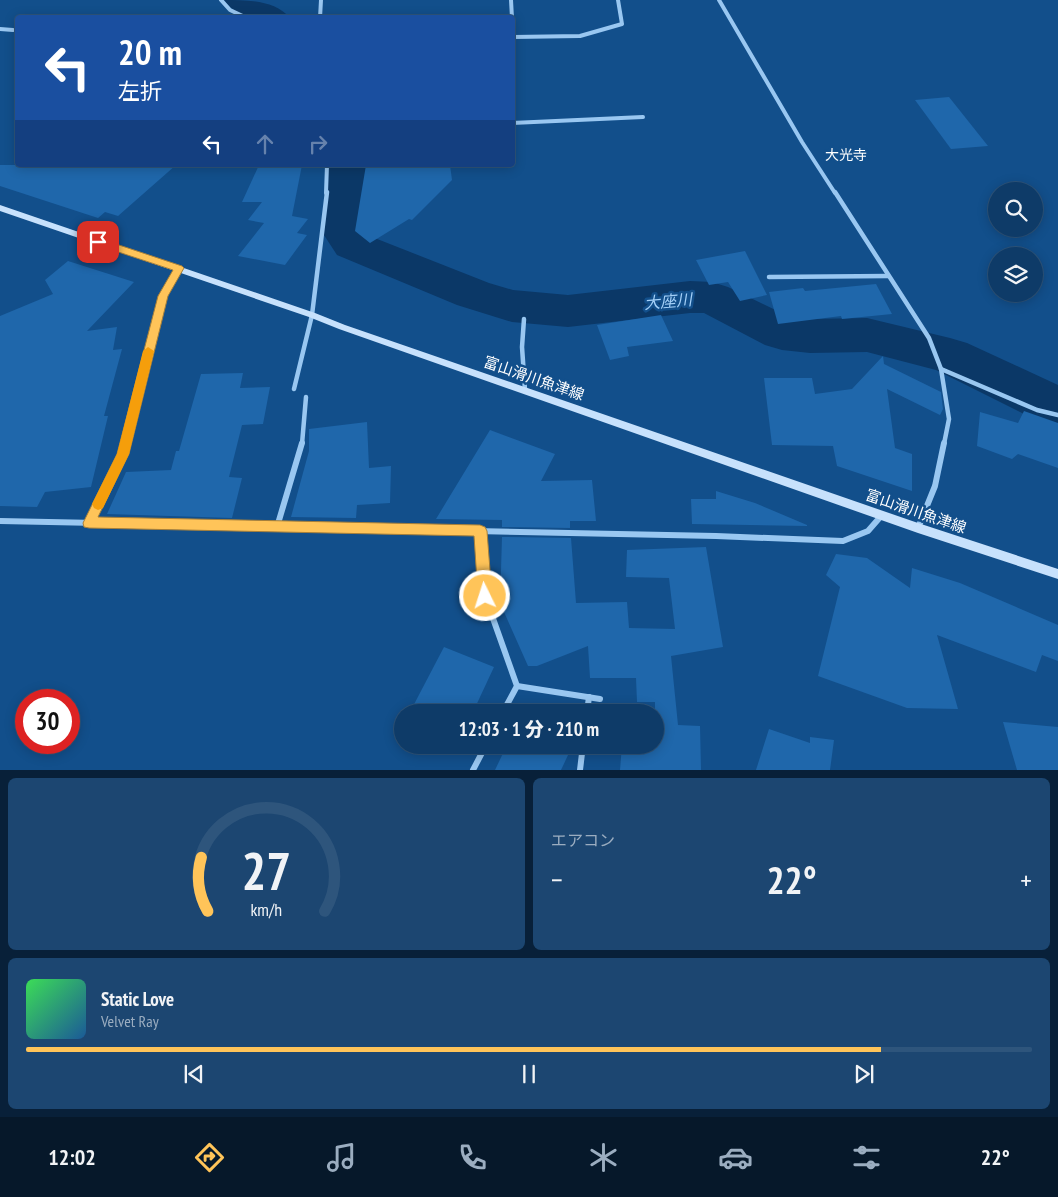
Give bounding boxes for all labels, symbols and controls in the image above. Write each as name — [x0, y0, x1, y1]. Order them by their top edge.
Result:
text: 20 m — [118, 29, 182, 75]
icon: left — [35, 35, 100, 100]
text: 左折 — [118, 77, 162, 105]
icon: left — [198, 130, 226, 158]
icon: ahead — [251, 130, 279, 158]
icon: right — [304, 130, 332, 158]
district label: 大光寺 — [825, 146, 867, 164]
map controls — [988, 182, 1043, 302]
button: search — [988, 182, 1043, 237]
pin — [77, 221, 119, 263]
icon: arrive — [84, 228, 112, 256]
button: layers — [988, 247, 1043, 302]
water label: 大座川 — [643, 289, 695, 313]
street label: 富山滑川魚津線 — [481, 352, 587, 404]
street label: 富山滑川魚津線 — [863, 485, 969, 537]
position arrow — [458, 569, 510, 621]
speed limit sign: 30 — [15, 689, 80, 754]
text: 12:03 · 1 分 · 210 m — [459, 717, 599, 741]
text: エアコン — [551, 830, 615, 850]
text: 27 — [242, 837, 291, 904]
text: 22° — [766, 855, 817, 904]
text: − — [551, 861, 563, 898]
text: + — [1020, 861, 1032, 898]
text: km/h — [251, 898, 282, 921]
text: Static Love — [101, 987, 174, 1011]
text: Velvet Ray — [101, 1011, 159, 1031]
icon: previous — [180, 1060, 208, 1088]
icon: pause — [515, 1060, 543, 1088]
icon: next — [850, 1060, 878, 1088]
icon: directions — [192, 1140, 227, 1175]
icon: music — [324, 1140, 359, 1175]
icon: phone — [455, 1140, 490, 1175]
icon: climate — [586, 1140, 621, 1175]
icon: car — [718, 1140, 753, 1175]
icon: filters — [849, 1140, 884, 1175]
text: 12:02 — [48, 1143, 96, 1171]
text: 22° — [981, 1143, 1010, 1171]

